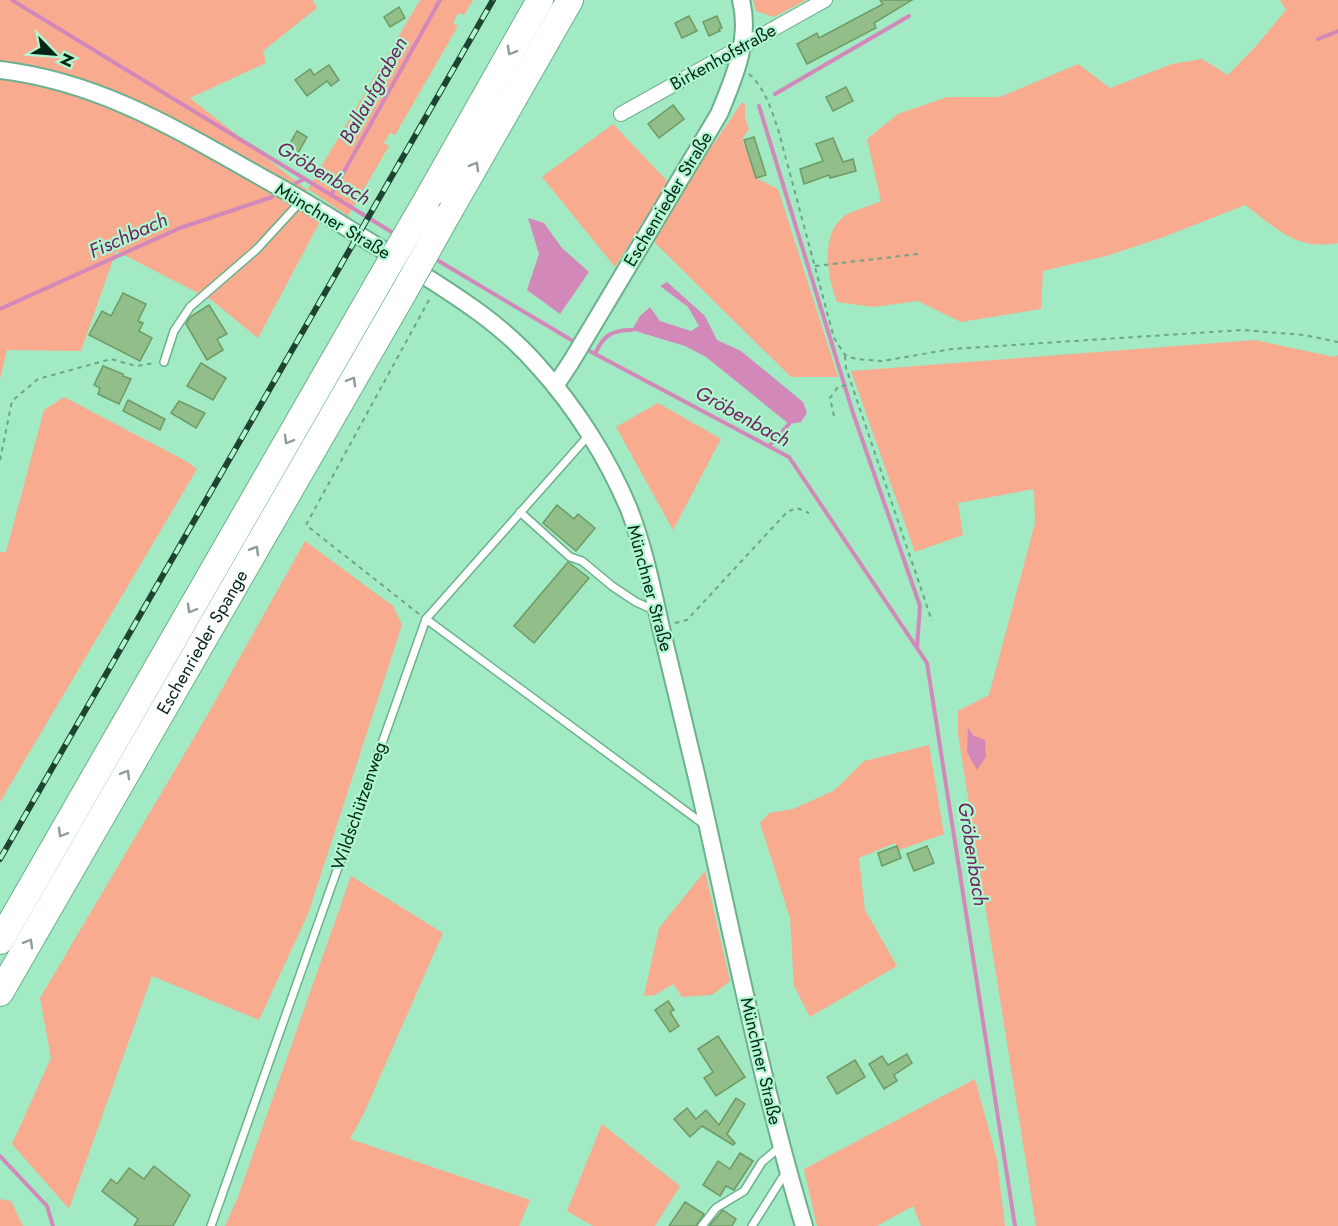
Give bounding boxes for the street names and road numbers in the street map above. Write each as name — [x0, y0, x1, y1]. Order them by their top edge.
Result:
street label: Birkenhofstraße — [665, 17, 781, 97]
street label: Eschenrieder Straße — [617, 126, 719, 272]
street label: Münchner Straße — [270, 176, 396, 266]
street label: Münchner Straße — [621, 522, 679, 654]
street label: Eschenrieder Spange — [150, 565, 254, 719]
street label: Wildschützenweg — [325, 738, 393, 874]
street label: Münchner Straße — [734, 995, 788, 1127]

